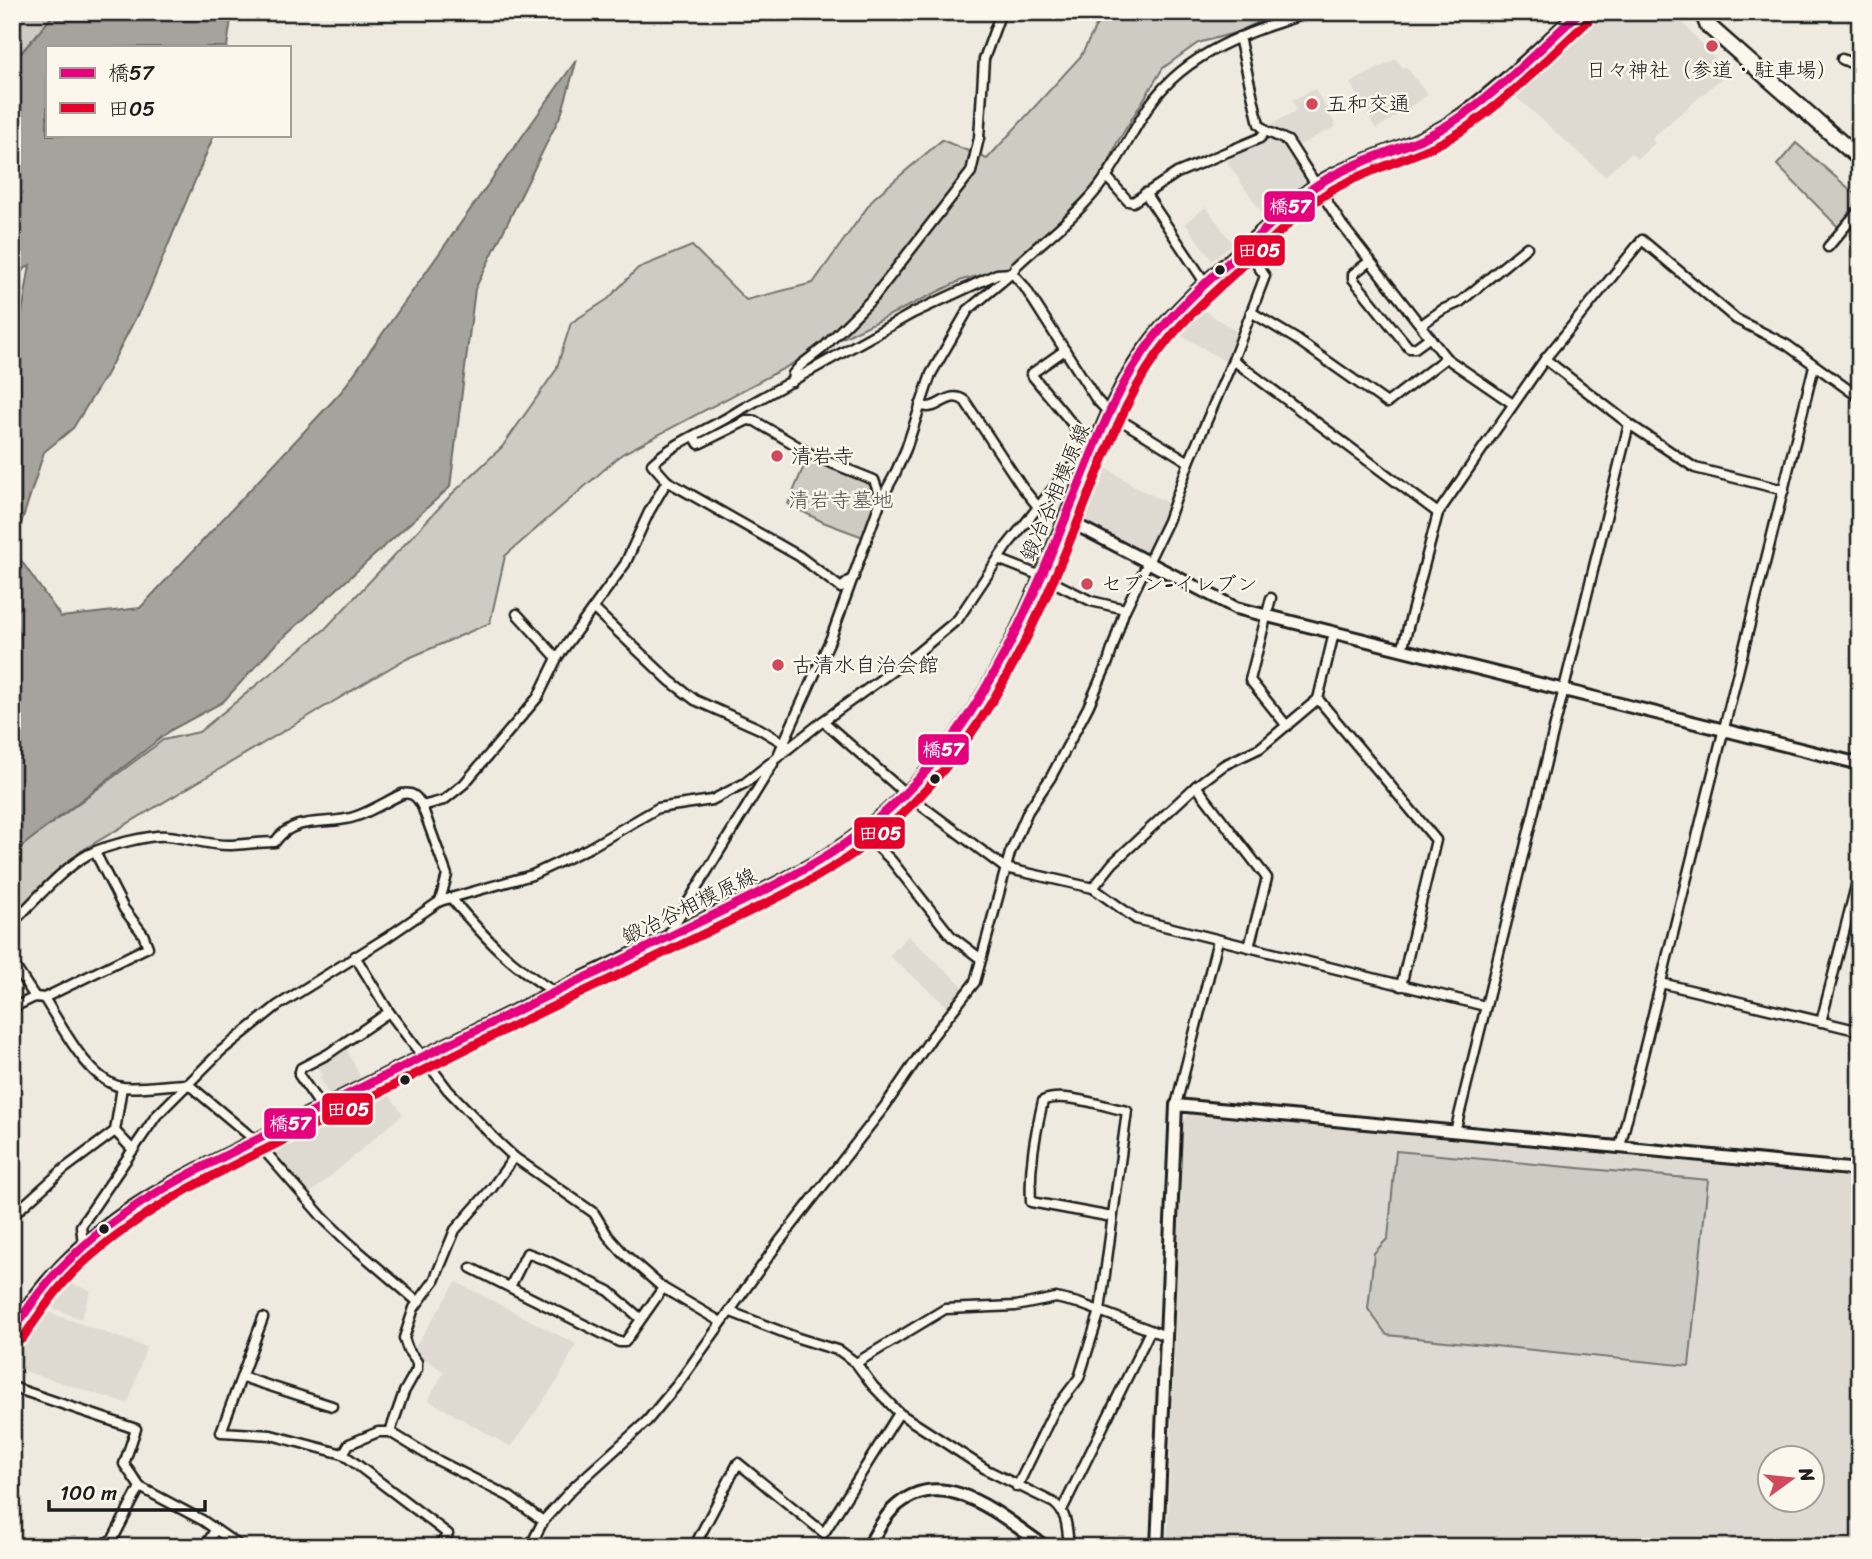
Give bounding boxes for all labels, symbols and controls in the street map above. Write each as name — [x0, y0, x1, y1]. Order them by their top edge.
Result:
marker: 日々神社（参道・駐車場） — [1704, 38, 1720, 54]
legend — [46, 46, 290, 136]
place label: 日々神社（参道・駐車場） — [1586, 51, 1838, 89]
text: 橋57 — [108, 54, 156, 92]
place label: 五和交通 — [1326, 85, 1410, 123]
text: 田05 — [108, 90, 155, 128]
marker: 五和交通 — [1304, 96, 1320, 112]
line badge: 橋57 — [1263, 190, 1316, 223]
text: 橋57 — [1269, 190, 1313, 223]
line badge: 田05 — [1233, 234, 1286, 267]
text: 田05 — [1238, 234, 1281, 267]
unlabelled marker — [1213, 263, 1227, 277]
street label: 鍛冶谷相模原線 — [1009, 417, 1101, 567]
place label: 清岩寺 — [791, 437, 854, 475]
marker: 清岩寺 — [769, 448, 785, 464]
park label: 清岩寺墓地 — [789, 481, 894, 519]
place label: セブン-イレブン — [1101, 565, 1258, 603]
marker: セブン-イレブン — [1079, 576, 1095, 592]
place label: 古清水自治会館 — [792, 646, 939, 684]
marker: 古清水自治会館 — [770, 657, 786, 673]
line badge: 橋57 — [917, 733, 970, 766]
text: 橋57 — [922, 733, 966, 766]
unlabelled marker — [928, 772, 942, 786]
line badge: 田05 — [853, 816, 906, 850]
text: 田05 — [859, 817, 902, 850]
street label: 鍛冶谷相模原線 — [615, 857, 763, 955]
unlabelled marker — [398, 1073, 412, 1087]
line badge: 田05 — [321, 1092, 374, 1126]
text: 田05 — [327, 1093, 370, 1126]
line badge: 橋57 — [263, 1107, 317, 1140]
text: 橋57 — [269, 1107, 313, 1140]
unlabelled marker — [97, 1222, 111, 1236]
north arrow — [1756, 1444, 1826, 1514]
text: N — [1789, 1463, 1825, 1486]
scale bar — [49, 1468, 205, 1512]
text: 100 m — [60, 1474, 117, 1512]

